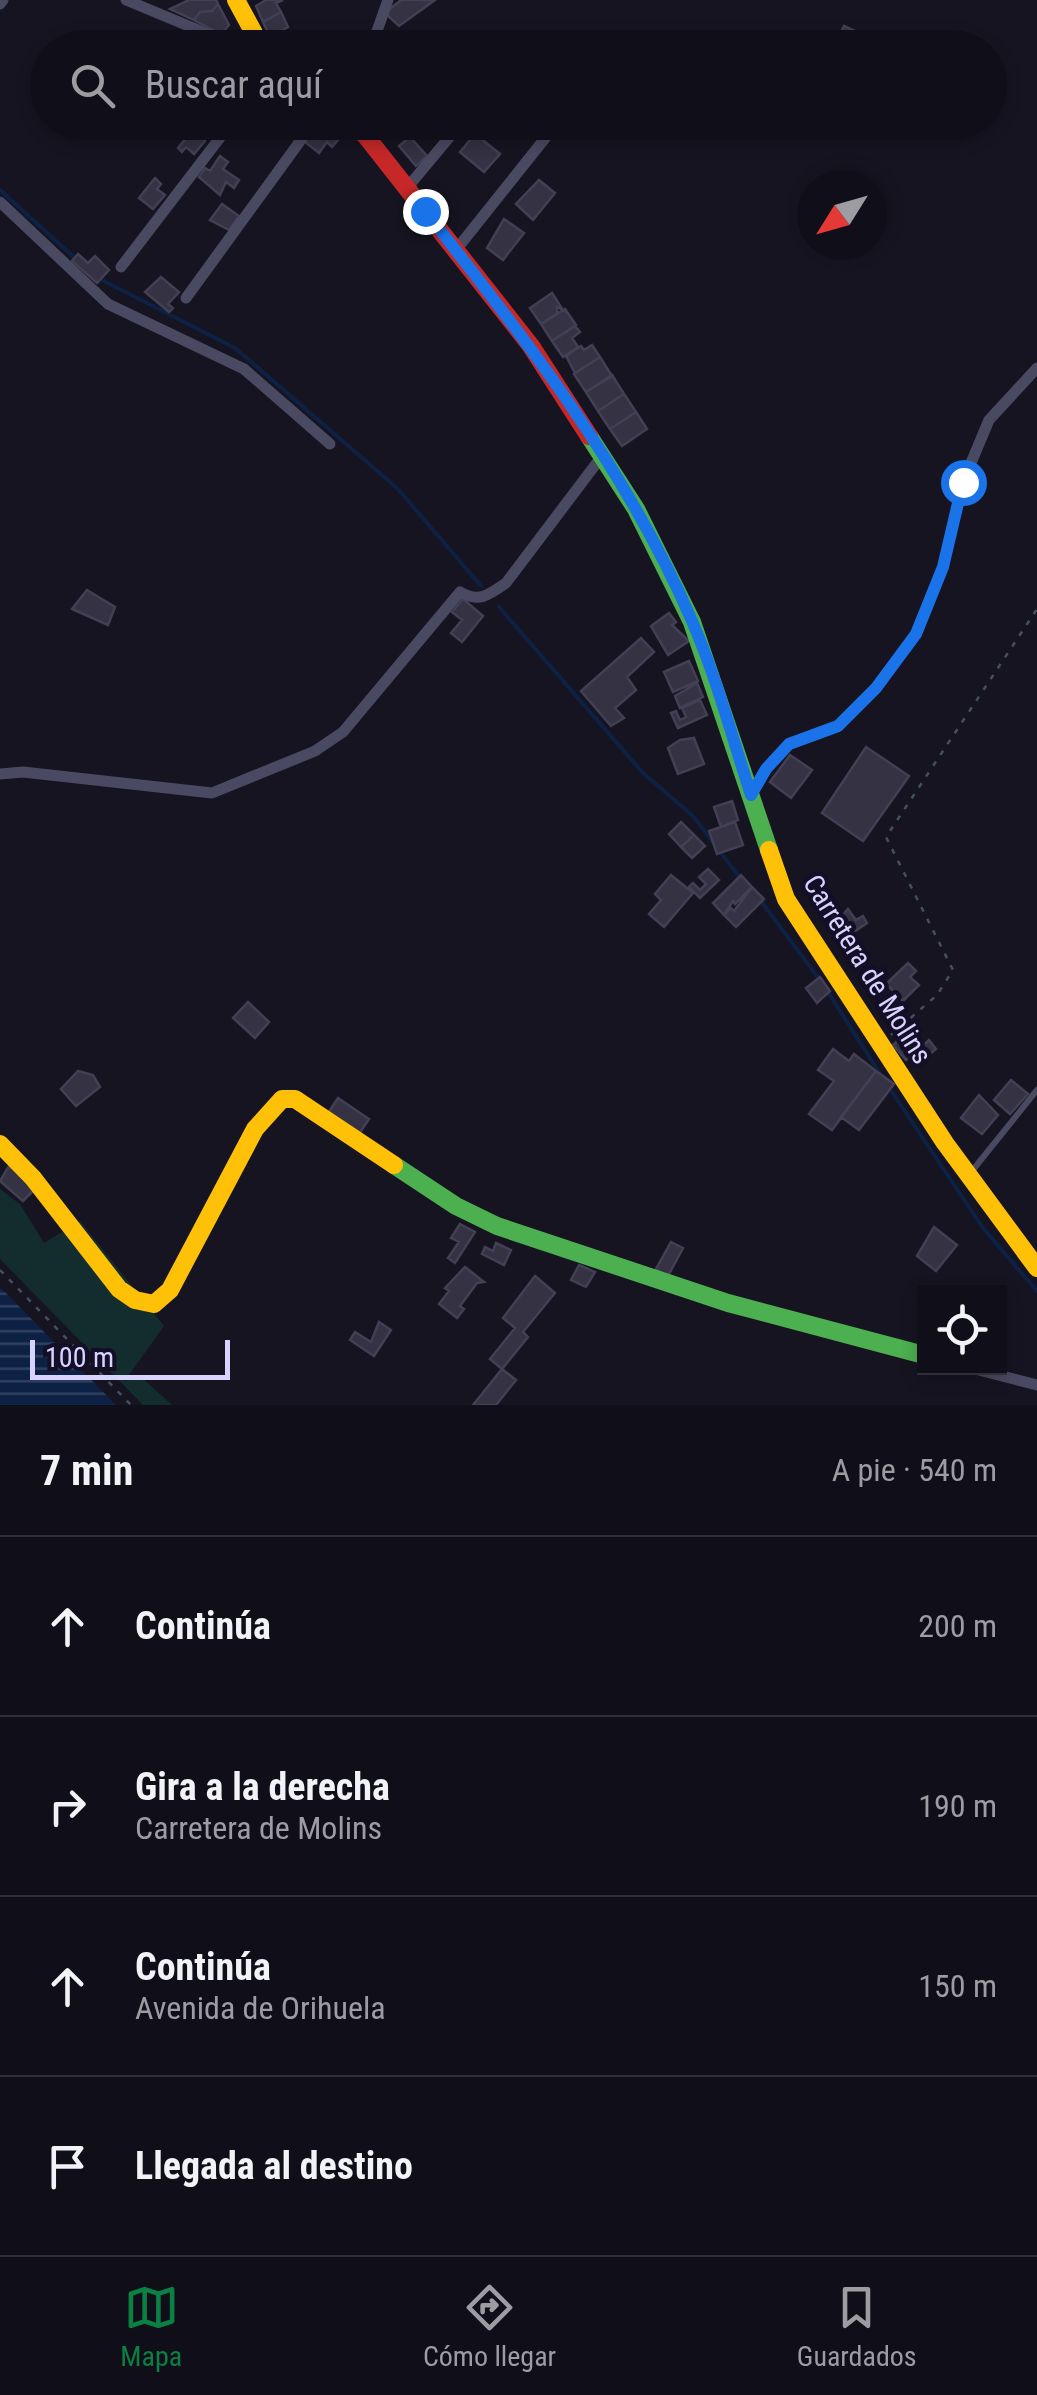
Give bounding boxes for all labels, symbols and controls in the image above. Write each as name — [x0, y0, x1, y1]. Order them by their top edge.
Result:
search box — [30, 30, 1007, 140]
icon: search — [65, 58, 120, 113]
text: Buscar aquí — [145, 63, 322, 107]
north arrow — [797, 170, 887, 260]
route end — [403, 189, 449, 235]
route start — [941, 460, 987, 506]
street label: Carretera de Molins — [796, 869, 939, 1070]
map controls — [917, 1285, 1007, 1375]
button: locate — [917, 1285, 1007, 1375]
scale bar — [30, 1335, 230, 1380]
text: 100 m — [45, 1341, 114, 1374]
text: 7 min — [40, 1446, 133, 1495]
text: A pie · 540 m — [832, 1451, 997, 1489]
icon: ahead — [40, 1599, 95, 1654]
text: Continúa — [135, 1604, 271, 1648]
text: 200 m — [918, 1607, 997, 1645]
text: Gira a la derecha — [135, 1765, 390, 1809]
icon: right — [40, 1779, 95, 1834]
text: 190 m — [918, 1787, 997, 1825]
text: Carretera de Molins — [135, 1809, 382, 1847]
text: Continúa — [135, 1945, 271, 1989]
icon: ahead — [40, 1959, 95, 2014]
text: 150 m — [918, 1967, 997, 2005]
text: Avenida de Orihuela — [135, 1989, 386, 2027]
icon: arrive — [40, 2139, 95, 2194]
text: Llegada al destino — [135, 2144, 413, 2188]
tab: Mapa — [120, 2280, 182, 2373]
tab: Cómo llegar — [423, 2280, 556, 2373]
tab: Guardados — [797, 2280, 917, 2373]

